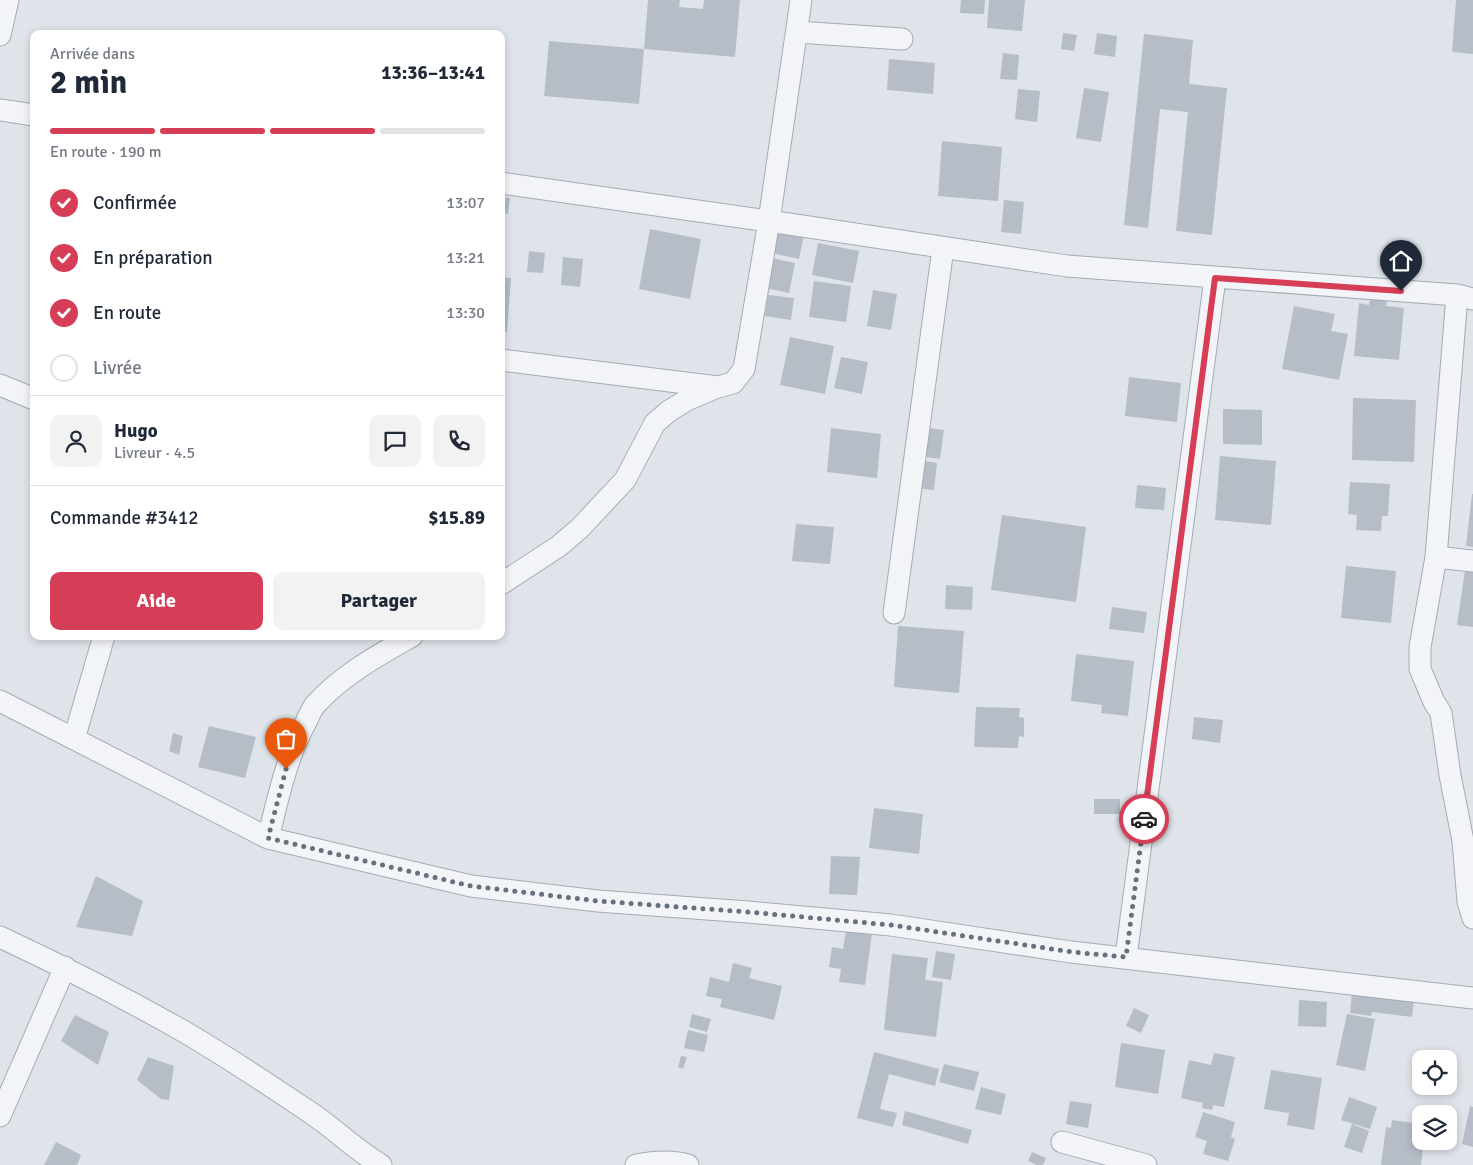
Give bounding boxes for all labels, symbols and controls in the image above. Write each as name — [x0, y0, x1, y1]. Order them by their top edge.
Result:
text: Arrivée dans — [50, 44, 135, 64]
text: 13:36–13:41 — [381, 61, 485, 85]
text: 2 min — [50, 63, 127, 102]
text: En route · 190 m — [50, 142, 162, 162]
icon: check — [50, 189, 78, 217]
text: Confirmée — [93, 191, 177, 215]
text: 13:07 — [446, 193, 485, 213]
pin — [1380, 240, 1422, 291]
icon: check — [50, 244, 78, 272]
text: En préparation — [93, 246, 213, 270]
icon: home — [1387, 247, 1415, 275]
text: 13:21 — [446, 248, 485, 268]
icon: check — [50, 299, 78, 327]
text: En route — [93, 301, 161, 325]
text: 13:30 — [446, 303, 485, 323]
text: Livrée — [93, 356, 142, 380]
button: person — [50, 415, 102, 467]
button: chat — [369, 415, 421, 467]
button: phone — [433, 415, 485, 467]
text: Hugo — [114, 419, 158, 443]
text: Livreur · 4.5 — [114, 443, 195, 463]
text: Commande #3412 — [50, 506, 199, 530]
text: $15.89 — [428, 506, 485, 530]
button: Aide — [50, 572, 263, 630]
button: Partager — [273, 572, 485, 630]
pin — [265, 718, 307, 769]
icon: bag — [272, 725, 300, 753]
courier — [1119, 794, 1169, 844]
icon: car — [1130, 805, 1158, 833]
map controls — [1412, 1050, 1457, 1150]
button: locate — [1412, 1050, 1457, 1095]
button: layers — [1412, 1105, 1457, 1150]

